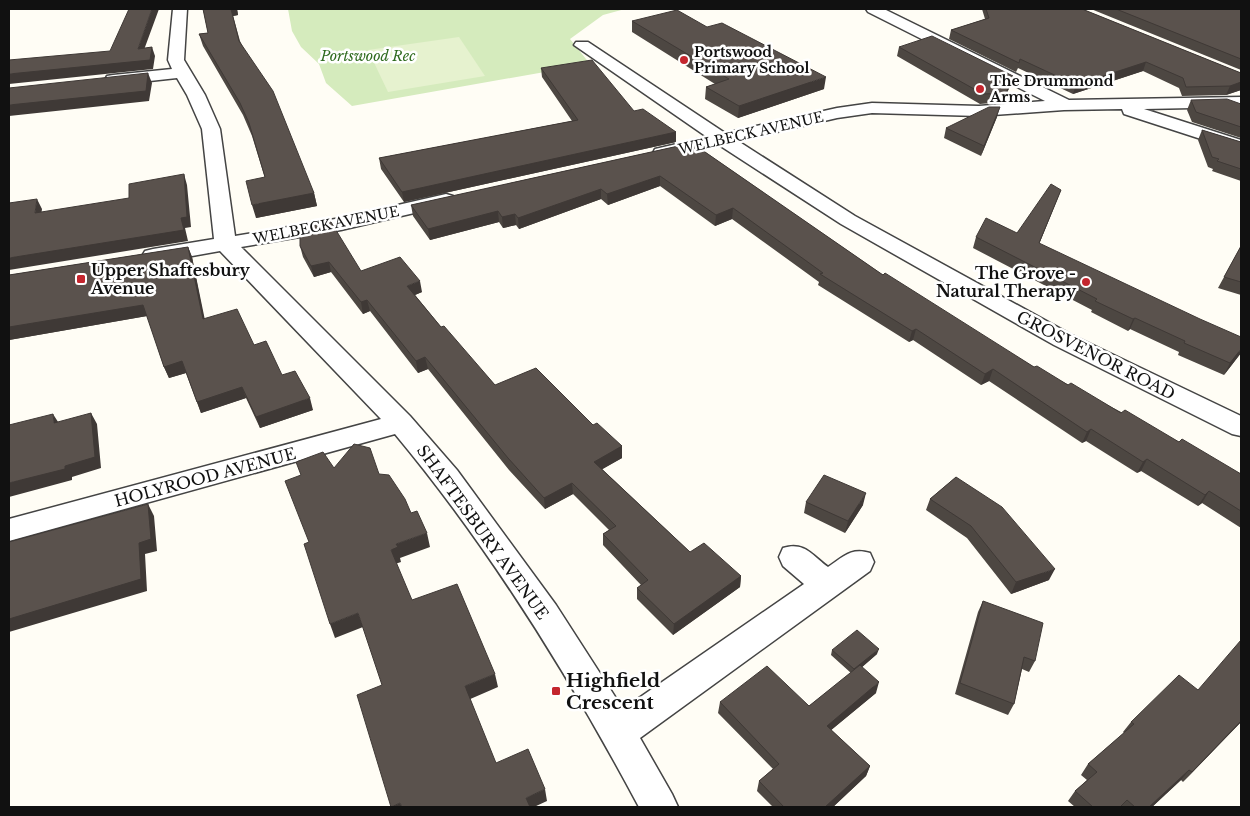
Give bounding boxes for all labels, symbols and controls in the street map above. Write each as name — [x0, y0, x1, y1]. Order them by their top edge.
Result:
place label: Portswood Primary School — [694, 43, 810, 77]
park label: Portswood Rec — [320, 47, 416, 65]
marker: Portswood Primary School — [678, 54, 690, 66]
place label: The Drummond Arms — [989, 72, 1114, 106]
marker: The Drummond Arms — [974, 83, 986, 95]
street label: WELBECK AVENUE — [676, 108, 825, 159]
street label: WELBECK AVENUE — [250, 202, 401, 248]
place label: Upper Shaftesbury Avenue — [90, 260, 251, 298]
place label: The Grove - Natural Therapy — [936, 263, 1077, 301]
marker: Upper Shaftesbury Avenue — [75, 273, 87, 285]
marker: The Grove - Natural Therapy — [1080, 276, 1092, 288]
street label: GROSVENOR ROAD — [1013, 306, 1179, 404]
street label: SHAFTESBURY AVENUE — [413, 441, 553, 623]
street label: HOLYROOD AVENUE — [112, 443, 298, 511]
place label: Highfield Crescent — [566, 669, 660, 714]
marker: Highfield Crescent — [550, 685, 562, 697]

